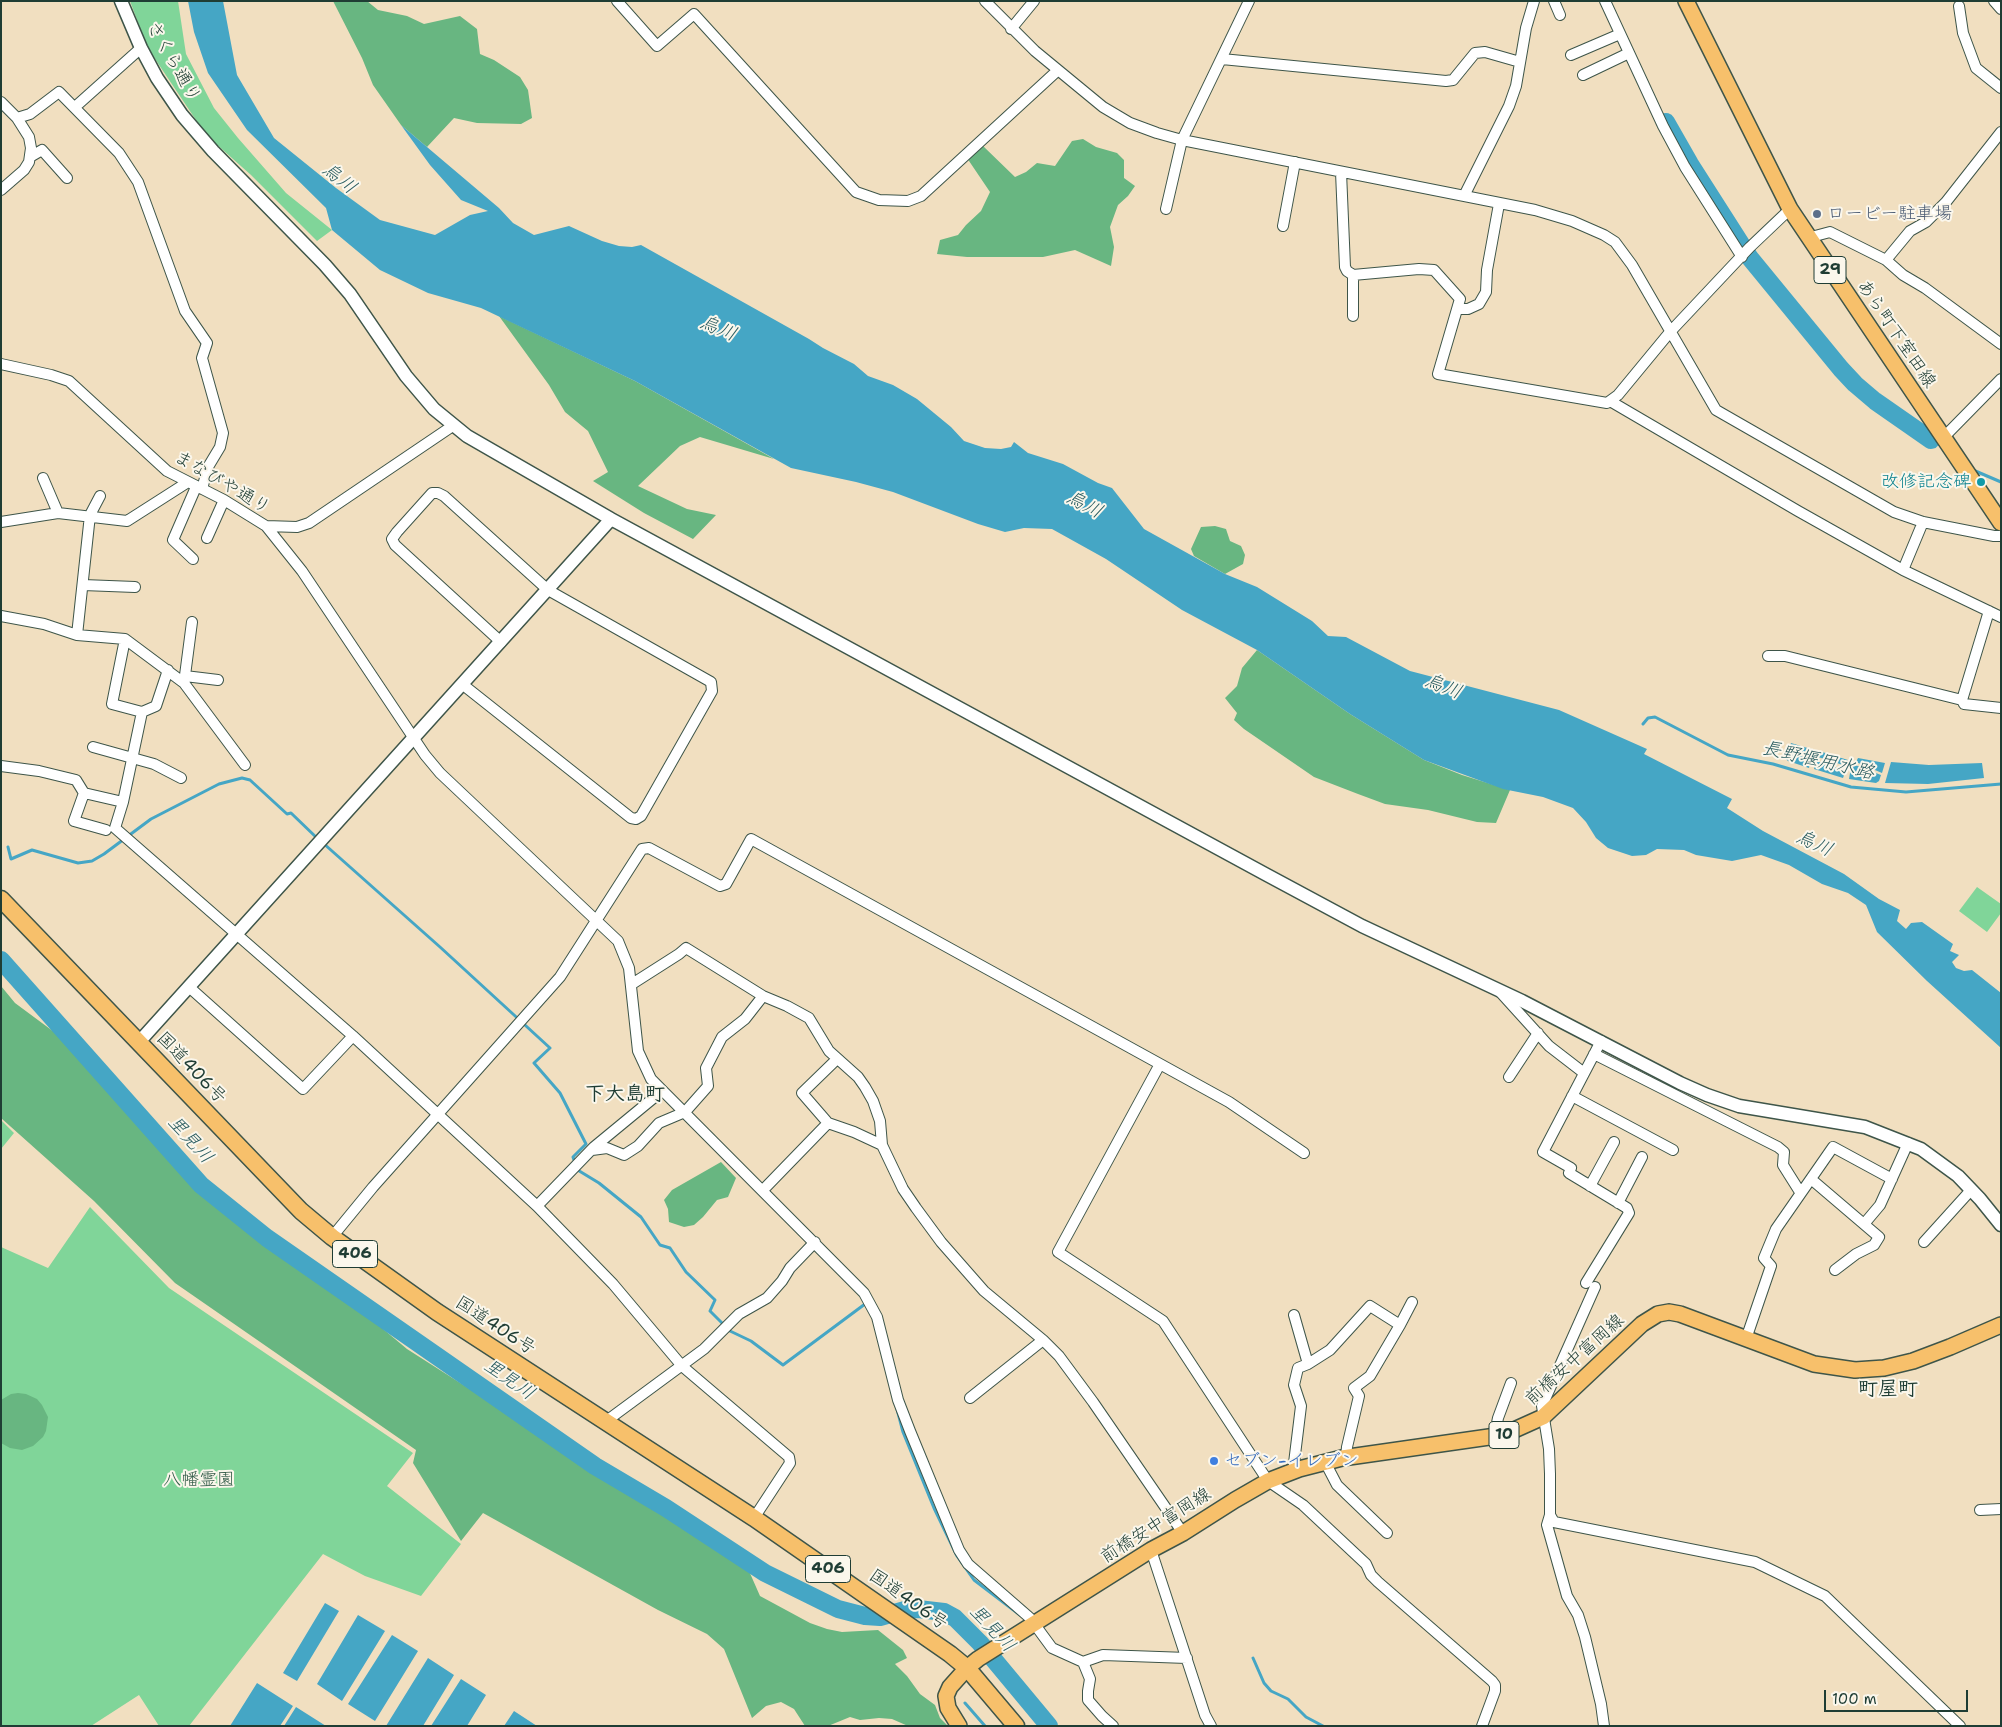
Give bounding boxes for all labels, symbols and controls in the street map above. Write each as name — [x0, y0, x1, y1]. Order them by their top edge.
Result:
street label: さくら通り — [141, 18, 205, 106]
water label: 烏川 — [317, 158, 361, 200]
place label: ロービー駐車場 — [1827, 203, 1952, 225]
marker: ロービー駐車場 — [1811, 208, 1823, 220]
road number: 29 — [1814, 256, 1846, 284]
street label: あら町下室田線 — [1852, 276, 1940, 392]
water label: 烏川 — [696, 311, 740, 347]
street label: まなびや通り — [170, 447, 274, 519]
place label: 改修記念碑 — [1881, 471, 1971, 493]
marker: 改修記念碑 — [1975, 476, 1987, 488]
water label: 烏川 — [1062, 486, 1106, 524]
water label: 烏川 — [1421, 669, 1465, 705]
water label: 長野堰用水路 — [1760, 737, 1876, 785]
water label: 烏川 — [1792, 826, 1836, 862]
street label: 国道406号 — [152, 1028, 230, 1108]
district label: 下大島町 — [585, 1083, 665, 1107]
water label: 里見川 — [162, 1111, 218, 1169]
road number: 406 — [332, 1240, 378, 1268]
street label: 国道406号 — [451, 1292, 539, 1360]
street label: 前橋安中富岡線 — [1521, 1310, 1629, 1410]
water label: 里見川 — [479, 1354, 539, 1406]
district label: 町屋町 — [1858, 1378, 1918, 1402]
road number: 10 — [1489, 1422, 1519, 1448]
place label: セブン-イレブン — [1224, 1450, 1359, 1472]
marker: セブン-イレブン — [1208, 1455, 1220, 1467]
park label: 八幡霊園 — [163, 1469, 235, 1491]
street label: 前橋安中富岡線 — [1097, 1483, 1215, 1569]
road number: 406 — [806, 1556, 850, 1582]
street label: 国道406号 — [864, 1565, 952, 1635]
water label: 里見川 — [964, 1600, 1020, 1658]
scale bar — [1827, 1680, 1971, 1712]
text: 100 m — [1832, 1689, 1877, 1709]

